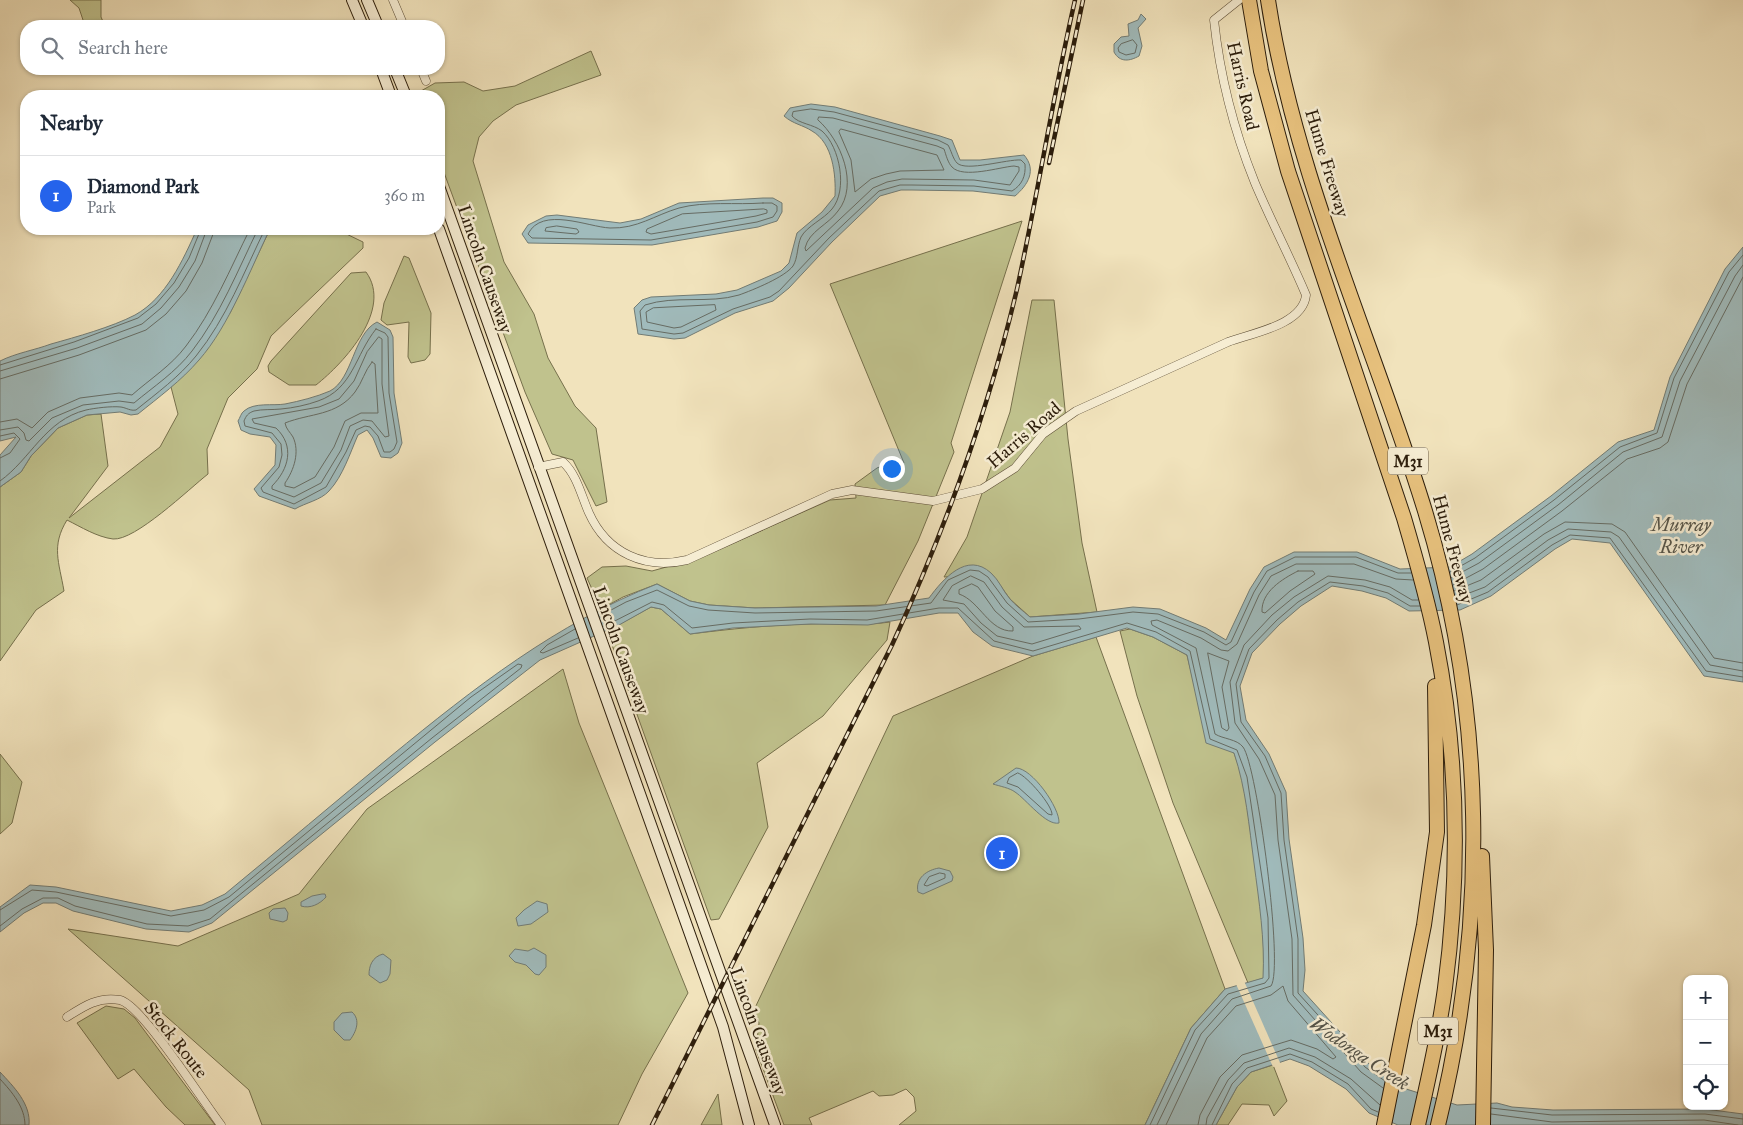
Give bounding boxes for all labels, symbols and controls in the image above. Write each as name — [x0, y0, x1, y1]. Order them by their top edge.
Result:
search box — [20, 20, 445, 75]
icon: search — [38, 34, 66, 62]
text: Search here — [78, 36, 168, 59]
street label: Harris Road — [1222, 39, 1264, 133]
street label: Hume Freeway — [1300, 106, 1354, 220]
text: Nearby — [40, 110, 103, 136]
text: Diamond Park — [87, 175, 199, 198]
text: 1 — [53, 186, 59, 205]
text: 360 m — [384, 186, 425, 205]
text: Park — [87, 198, 116, 217]
street label: Lincoln Causeway — [453, 202, 517, 337]
street label: Harris Road — [983, 397, 1065, 473]
road number: M31 — [1388, 448, 1428, 474]
your location — [879, 456, 905, 482]
street label: Hume Freeway — [1428, 492, 1478, 606]
water label: Murray River — [1649, 513, 1712, 558]
street label: Lincoln Causeway — [588, 583, 654, 717]
pin: 1 — [986, 834, 1018, 872]
street label: Lincoln Causeway — [725, 964, 791, 1098]
map controls — [1683, 975, 1728, 1110]
button: + — [1683, 975, 1728, 1020]
street label: Stock Route — [139, 997, 213, 1083]
water label: Wodonga Creek — [1306, 1012, 1414, 1095]
road number: M31 — [1418, 1018, 1458, 1044]
button: − — [1683, 1020, 1728, 1065]
button: locate — [1683, 1065, 1728, 1110]

